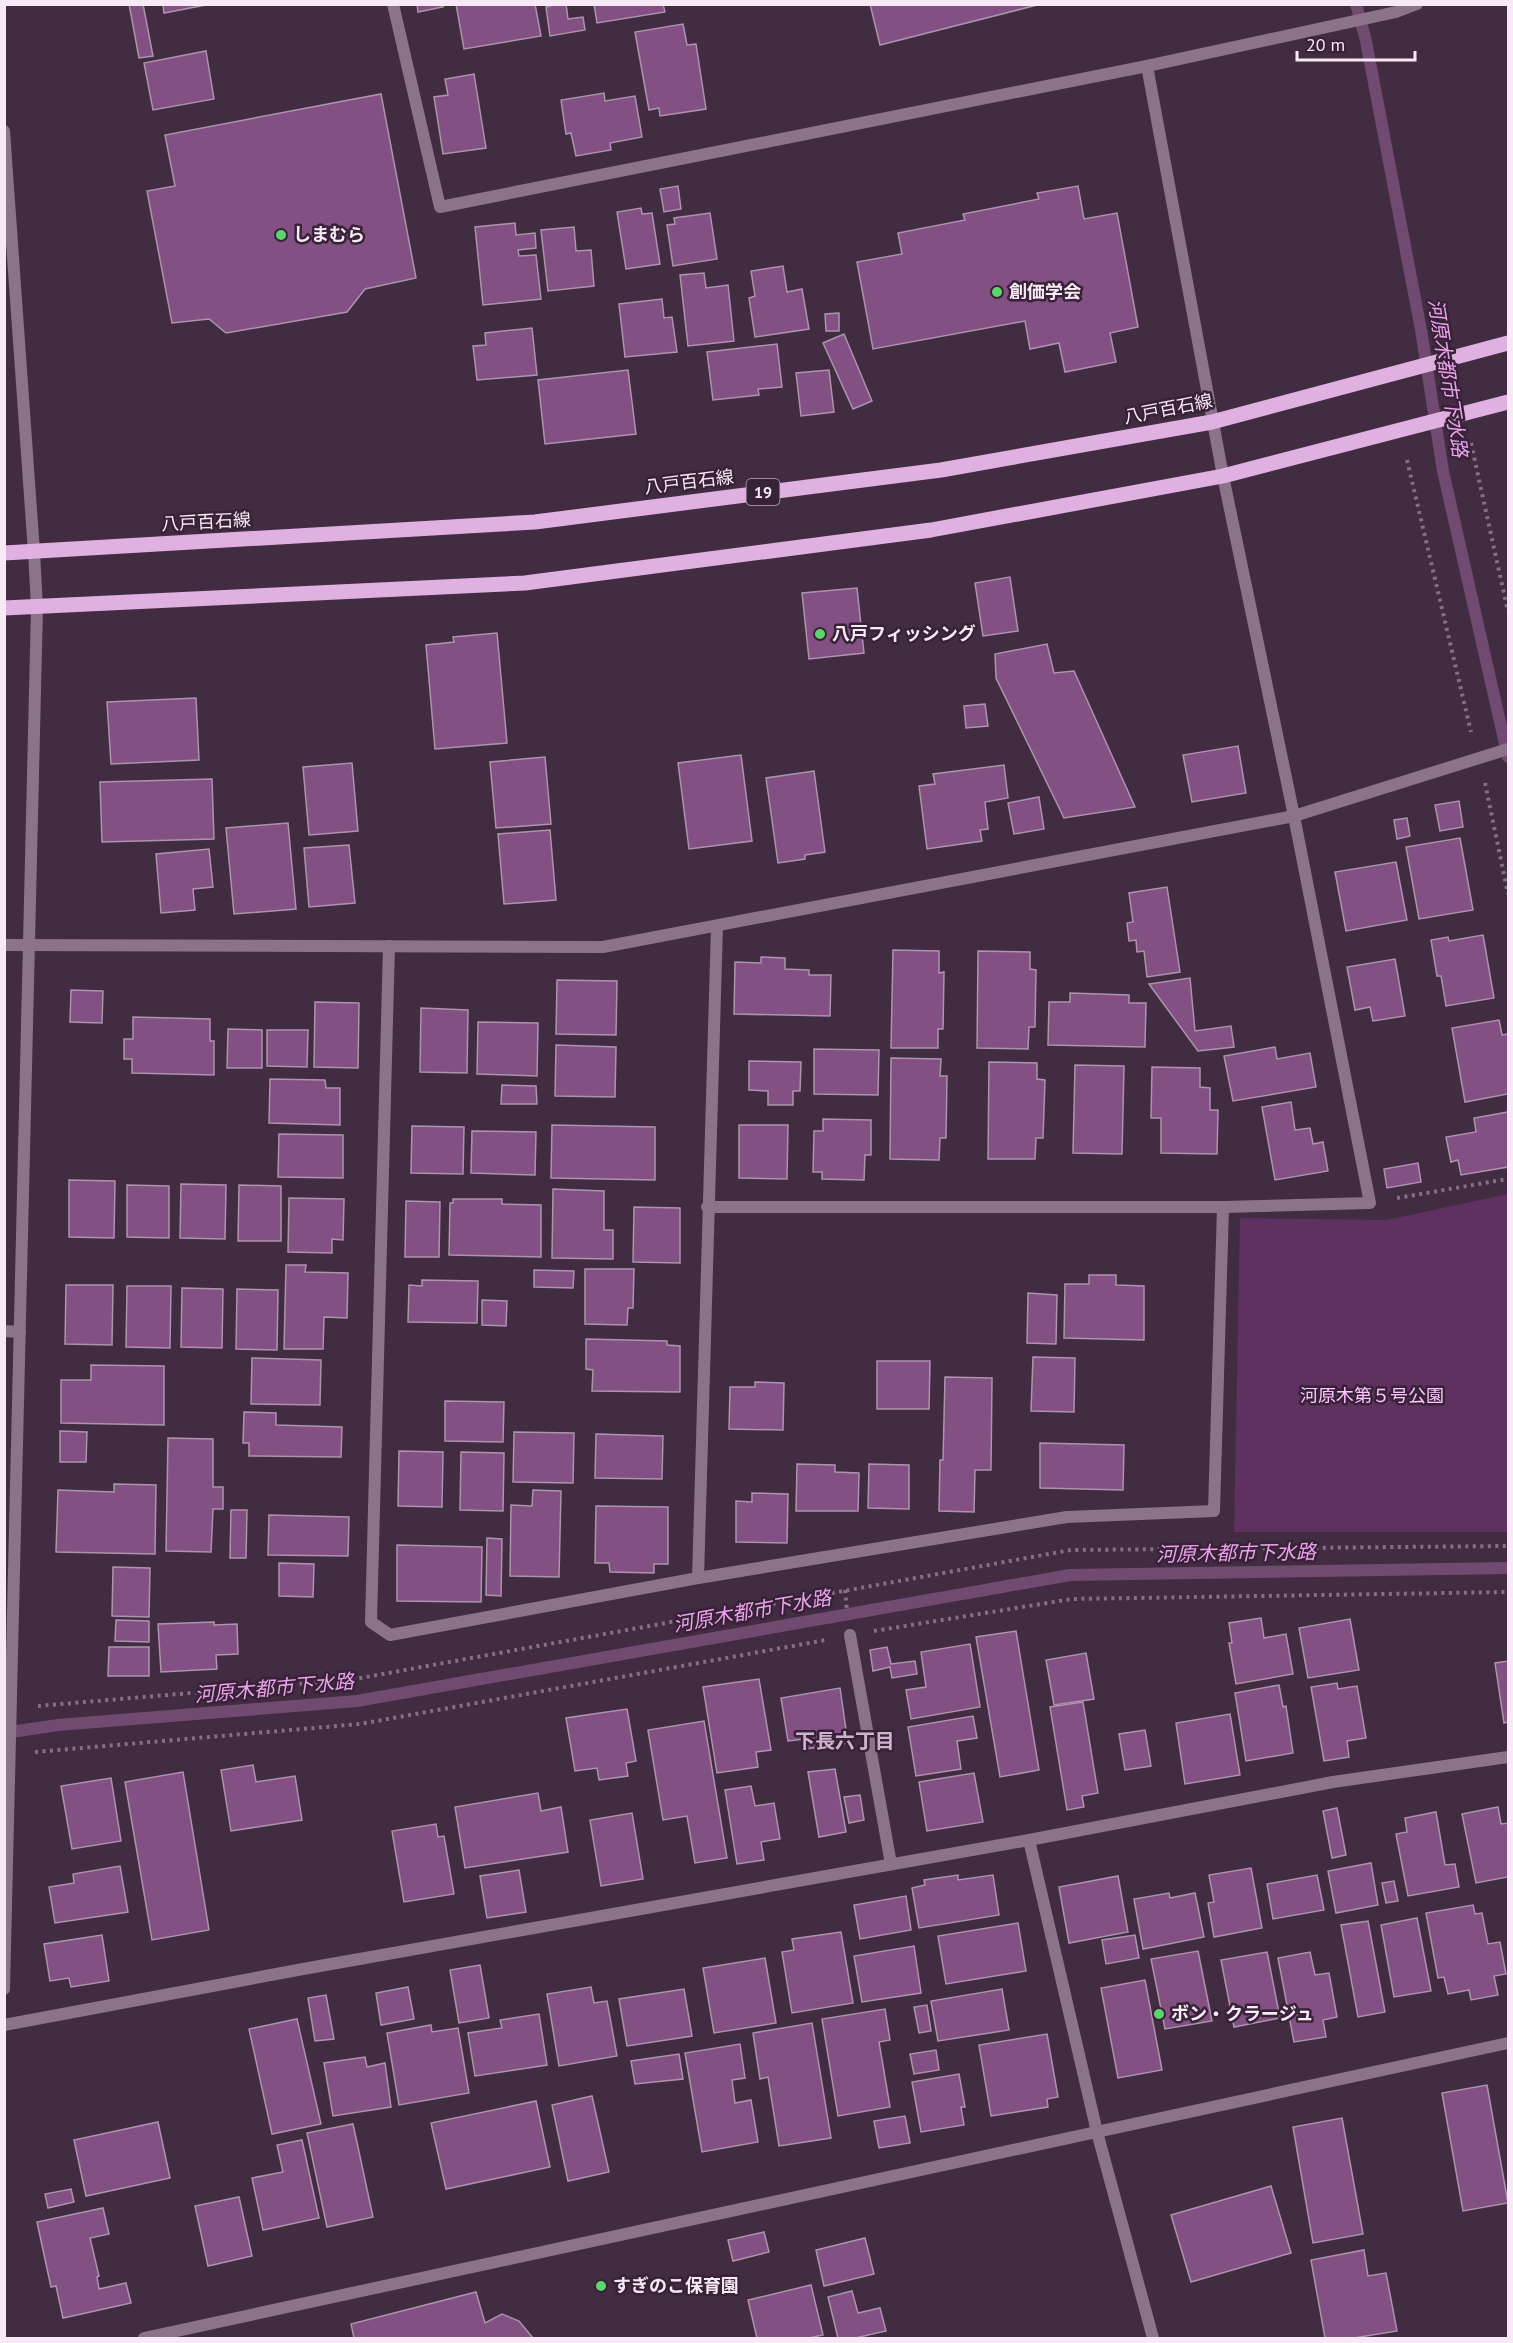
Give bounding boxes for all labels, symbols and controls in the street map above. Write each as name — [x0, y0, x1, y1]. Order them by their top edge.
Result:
scale bar — [1297, 24, 1416, 62]
text: 20 m — [1306, 33, 1345, 56]
place label: しまむら — [293, 223, 365, 246]
marker: しまむら — [274, 228, 288, 242]
place label: 創価学会 — [1009, 280, 1081, 303]
marker: 創価学会 — [990, 285, 1004, 299]
water label: 河原木都市下水路 — [1423, 297, 1474, 461]
street label: 八戸百石線 — [1122, 389, 1214, 428]
street label: 八戸百石線 — [643, 465, 735, 498]
road number: 19 — [746, 479, 780, 505]
street label: 八戸百石線 — [160, 508, 252, 535]
place label: 八戸フィッシング — [832, 622, 976, 645]
marker: 八戸フィッシング — [813, 627, 827, 641]
park label: 河原木第５号公園 — [1300, 1384, 1444, 1407]
water label: 河原木都市下水路 — [1156, 1539, 1318, 1567]
water label: 河原木都市下水路 — [671, 1584, 835, 1638]
water label: 河原木都市下水路 — [193, 1668, 357, 1708]
district label: 下長六丁目 — [795, 1728, 895, 1754]
place label: ボン・クラージュ — [1171, 2002, 1313, 2025]
marker: ボン・クラージュ — [1152, 2007, 1166, 2021]
place label: すぎのこ保育園 — [613, 2274, 739, 2297]
marker: すぎのこ保育園 — [594, 2279, 608, 2293]

